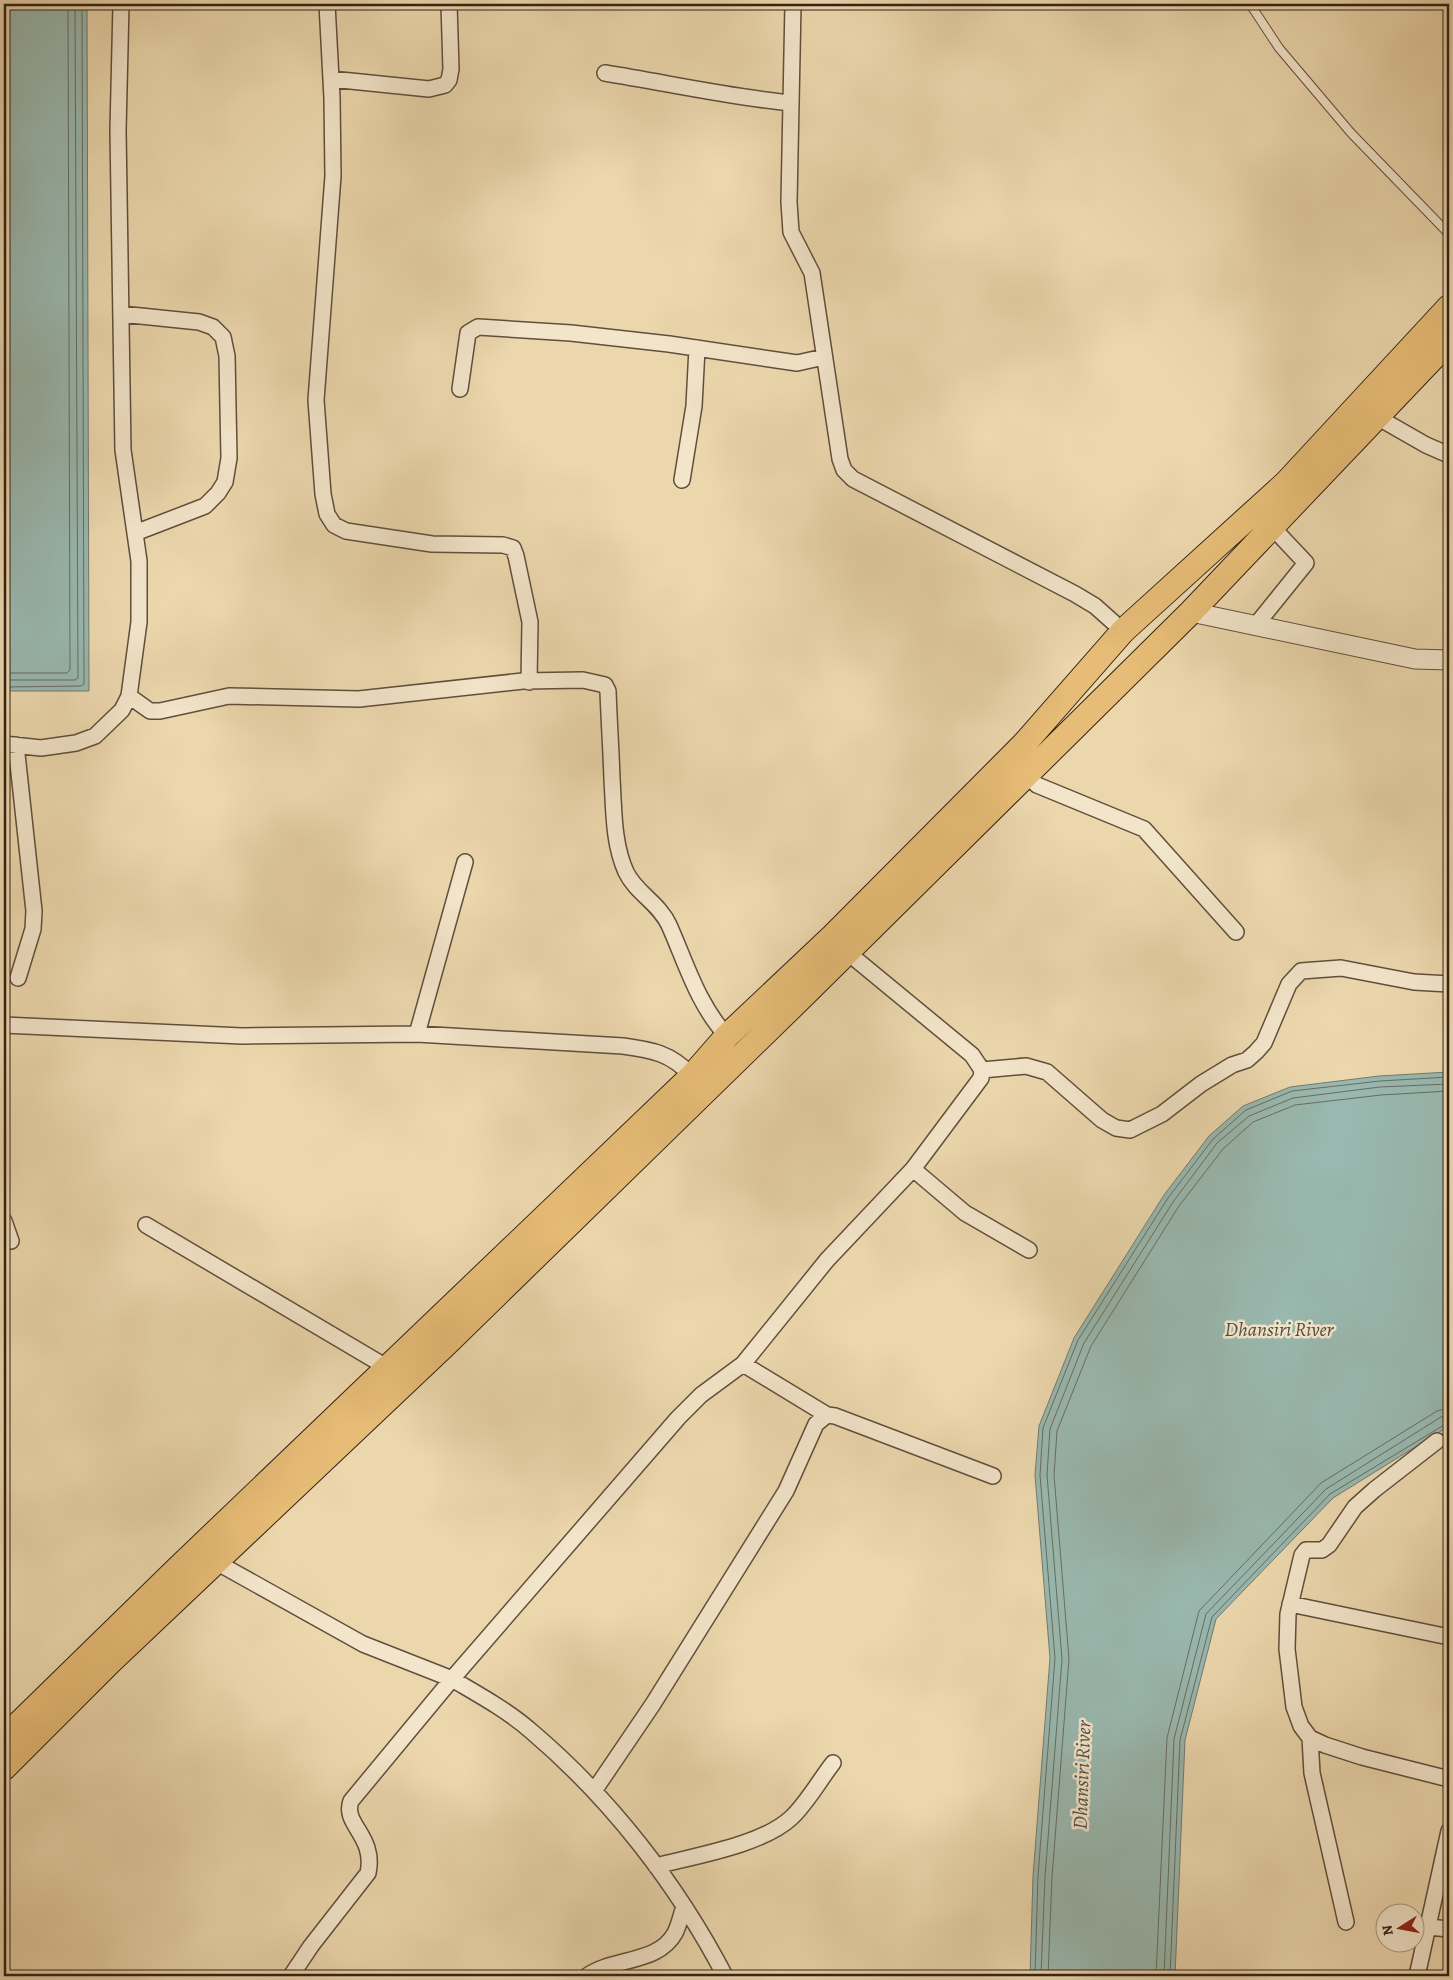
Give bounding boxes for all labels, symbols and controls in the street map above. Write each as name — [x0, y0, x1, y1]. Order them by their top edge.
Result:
water label: Dhansiri River — [1224, 1316, 1335, 1343]
water label: Dhansiri River — [1067, 1719, 1097, 1830]
north arrow — [1376, 1902, 1426, 1952]
text: N — [1377, 1924, 1398, 1937]

